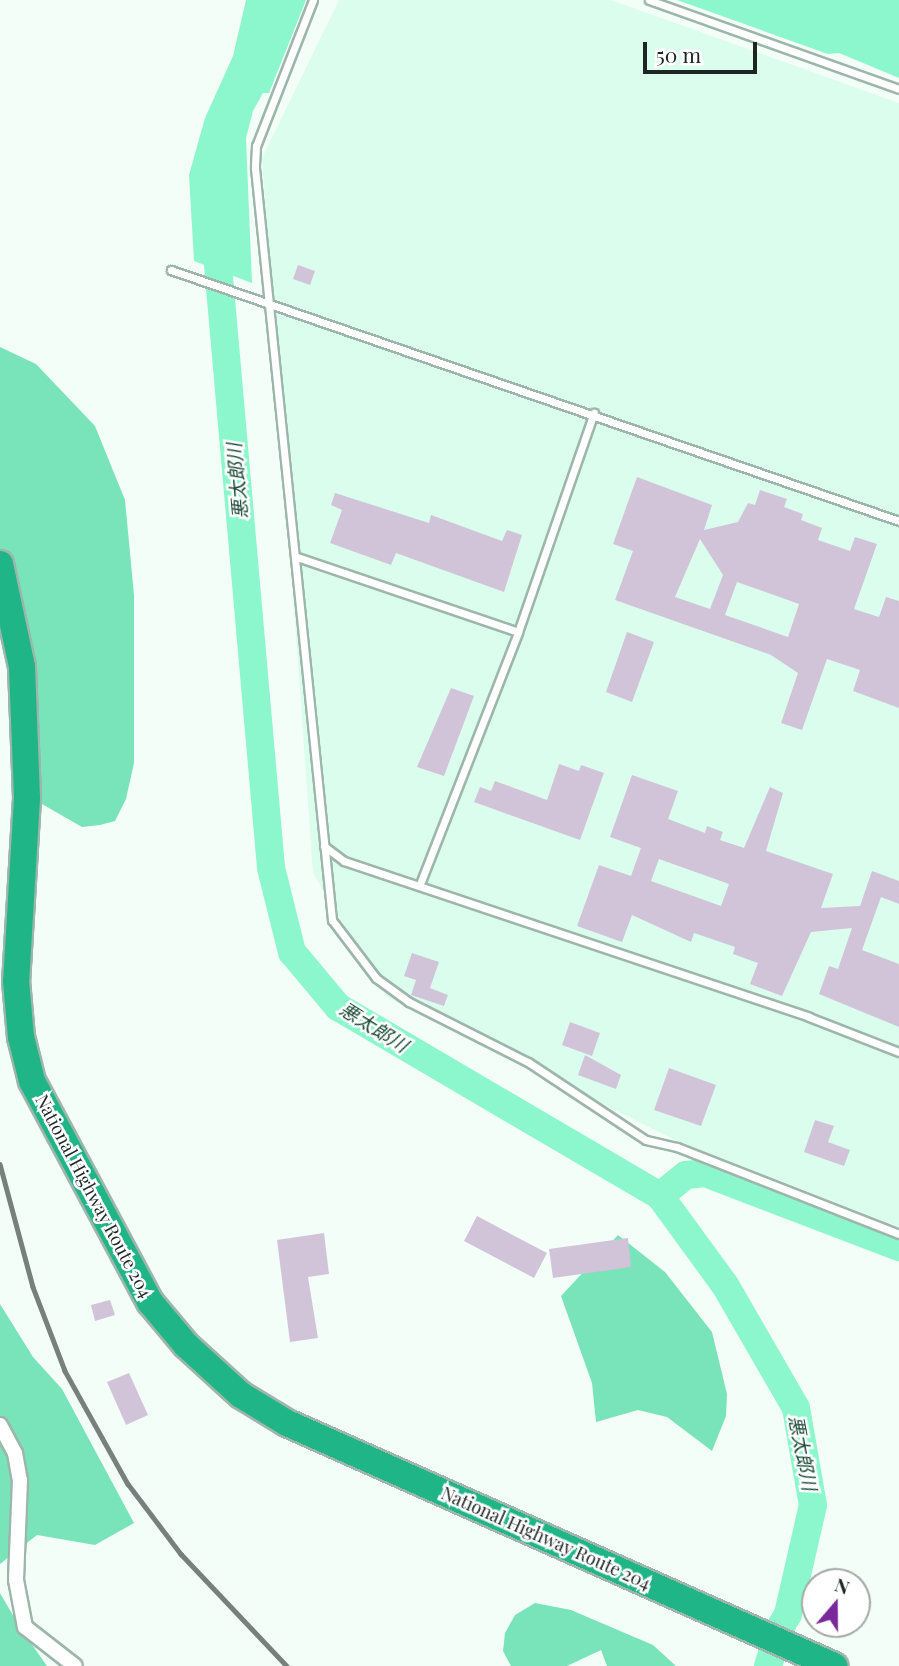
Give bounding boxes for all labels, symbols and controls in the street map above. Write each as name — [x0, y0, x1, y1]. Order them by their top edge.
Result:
scale bar — [647, 28, 761, 72]
text: 50 m — [656, 40, 701, 68]
water label: 悪太郎川 — [222, 442, 252, 520]
water label: 悪太郎川 — [336, 997, 412, 1057]
street label: National Highway Route 204 — [31, 1091, 157, 1301]
water label: 悪太郎川 — [785, 1414, 821, 1492]
street label: National Highway Route 204 — [438, 1482, 654, 1594]
north arrow — [801, 1568, 871, 1638]
text: N — [832, 1571, 853, 1600]

